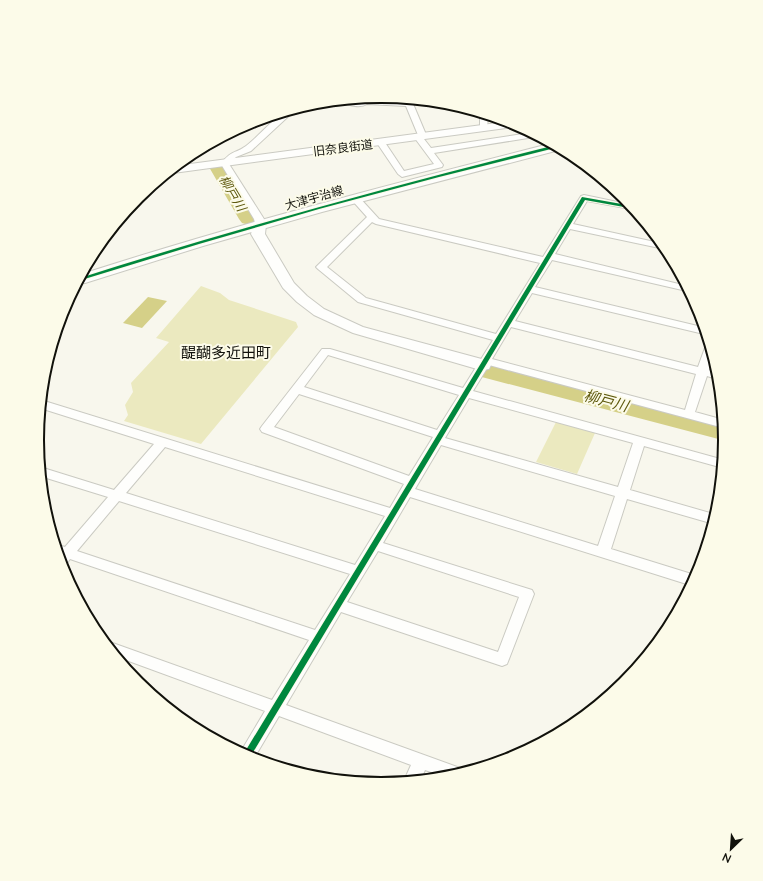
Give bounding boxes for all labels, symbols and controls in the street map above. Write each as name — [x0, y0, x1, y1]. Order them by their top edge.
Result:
street label: 旧奈良街道 — [312, 136, 374, 159]
water label: 柳戸川 — [216, 172, 251, 216]
street label: 大津宇治線 — [283, 182, 345, 213]
district label: 醍醐多近田町 — [181, 343, 271, 361]
water label: 柳戸川 — [582, 386, 632, 415]
north arrow — [711, 829, 751, 869]
text: N — [720, 851, 733, 866]

